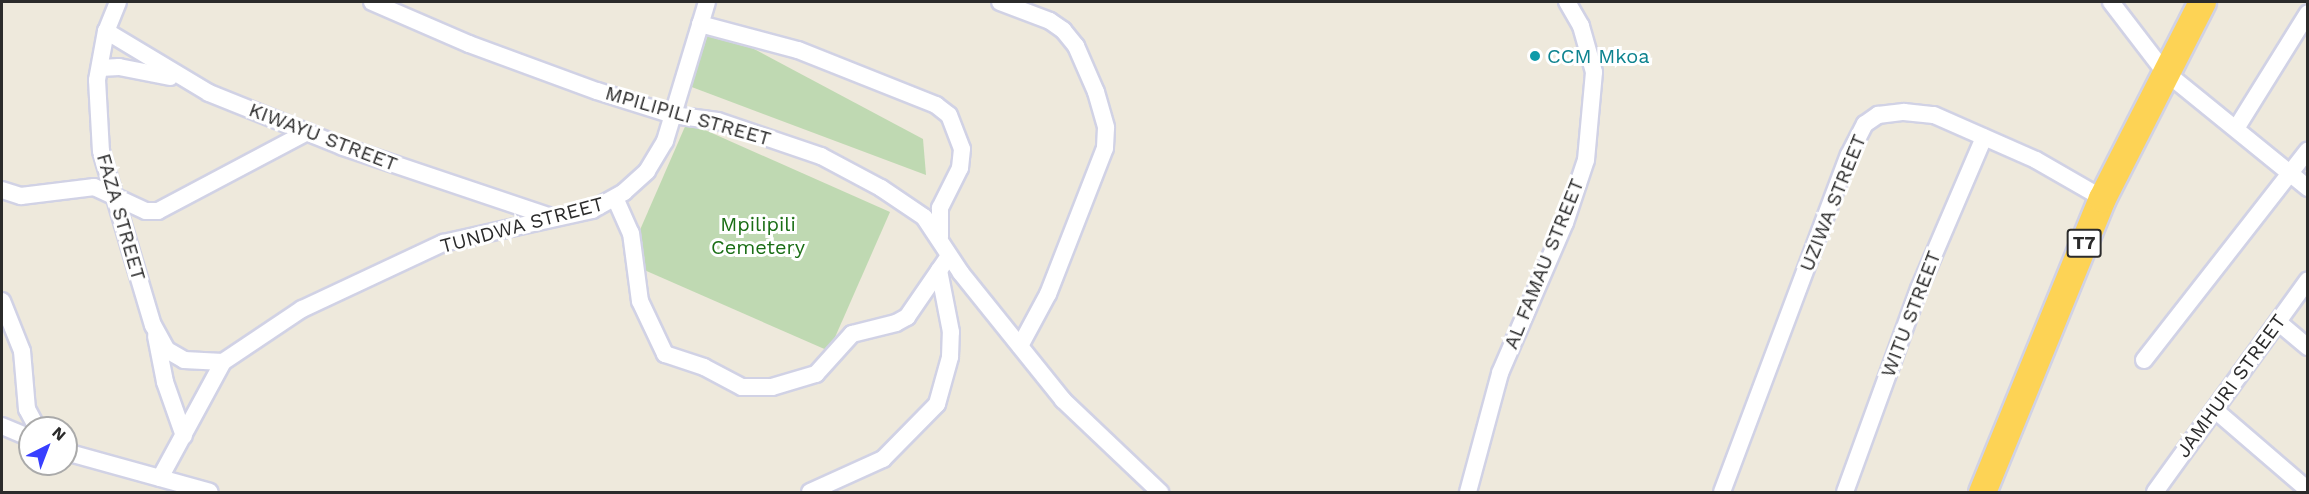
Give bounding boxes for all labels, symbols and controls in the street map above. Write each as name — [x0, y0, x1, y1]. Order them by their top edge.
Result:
place label: CCM Mkoa — [1547, 44, 1650, 68]
marker: CCM Mkoa — [1528, 49, 1542, 63]
street label: MPILIPILI STREET — [602, 81, 774, 151]
street label: KIWAYU STREET — [245, 98, 401, 176]
street label: UZIWA STREET — [1794, 131, 1872, 275]
street label: FAZA STREET — [91, 150, 151, 284]
street label: AL FAMAU STREET — [1499, 175, 1589, 353]
street label: TUNDWA STREET — [437, 192, 607, 258]
park label: Mpilipili Cemetery — [711, 213, 805, 260]
road number: T7 — [2066, 228, 2102, 258]
street label: WITU STREET — [1876, 247, 1946, 381]
street label: JAMHURI STREET — [2171, 310, 2291, 462]
north arrow — [18, 416, 78, 476]
text: N — [48, 423, 70, 445]

